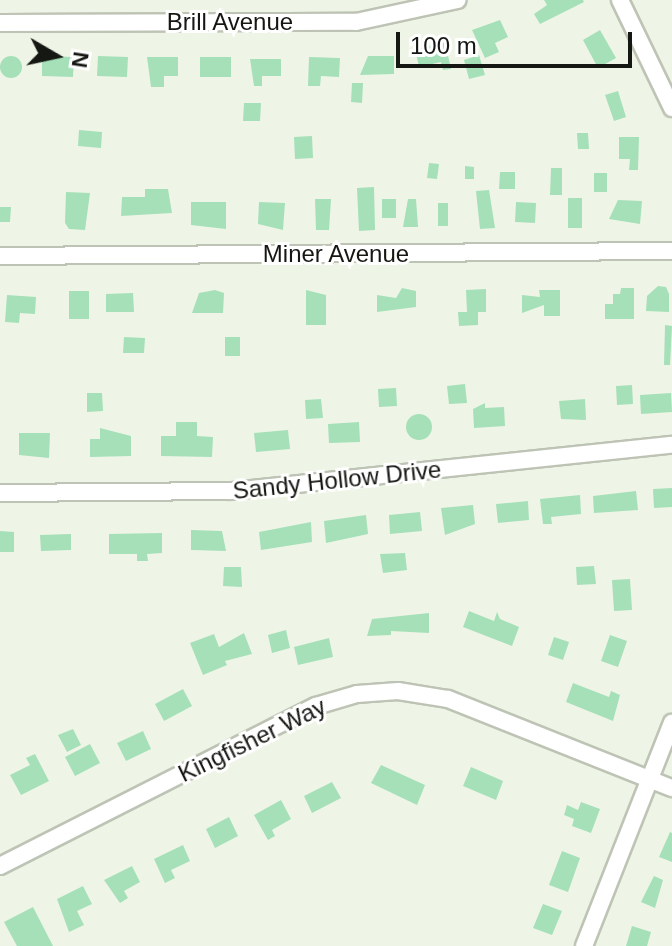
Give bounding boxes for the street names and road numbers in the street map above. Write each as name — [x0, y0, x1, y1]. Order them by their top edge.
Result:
street label: Brill Avenue — [166, 8, 294, 36]
street label: Miner Avenue — [262, 240, 410, 268]
street label: Sandy Hollow Drive — [231, 455, 443, 505]
street label: Kingfisher Way — [174, 692, 330, 788]

